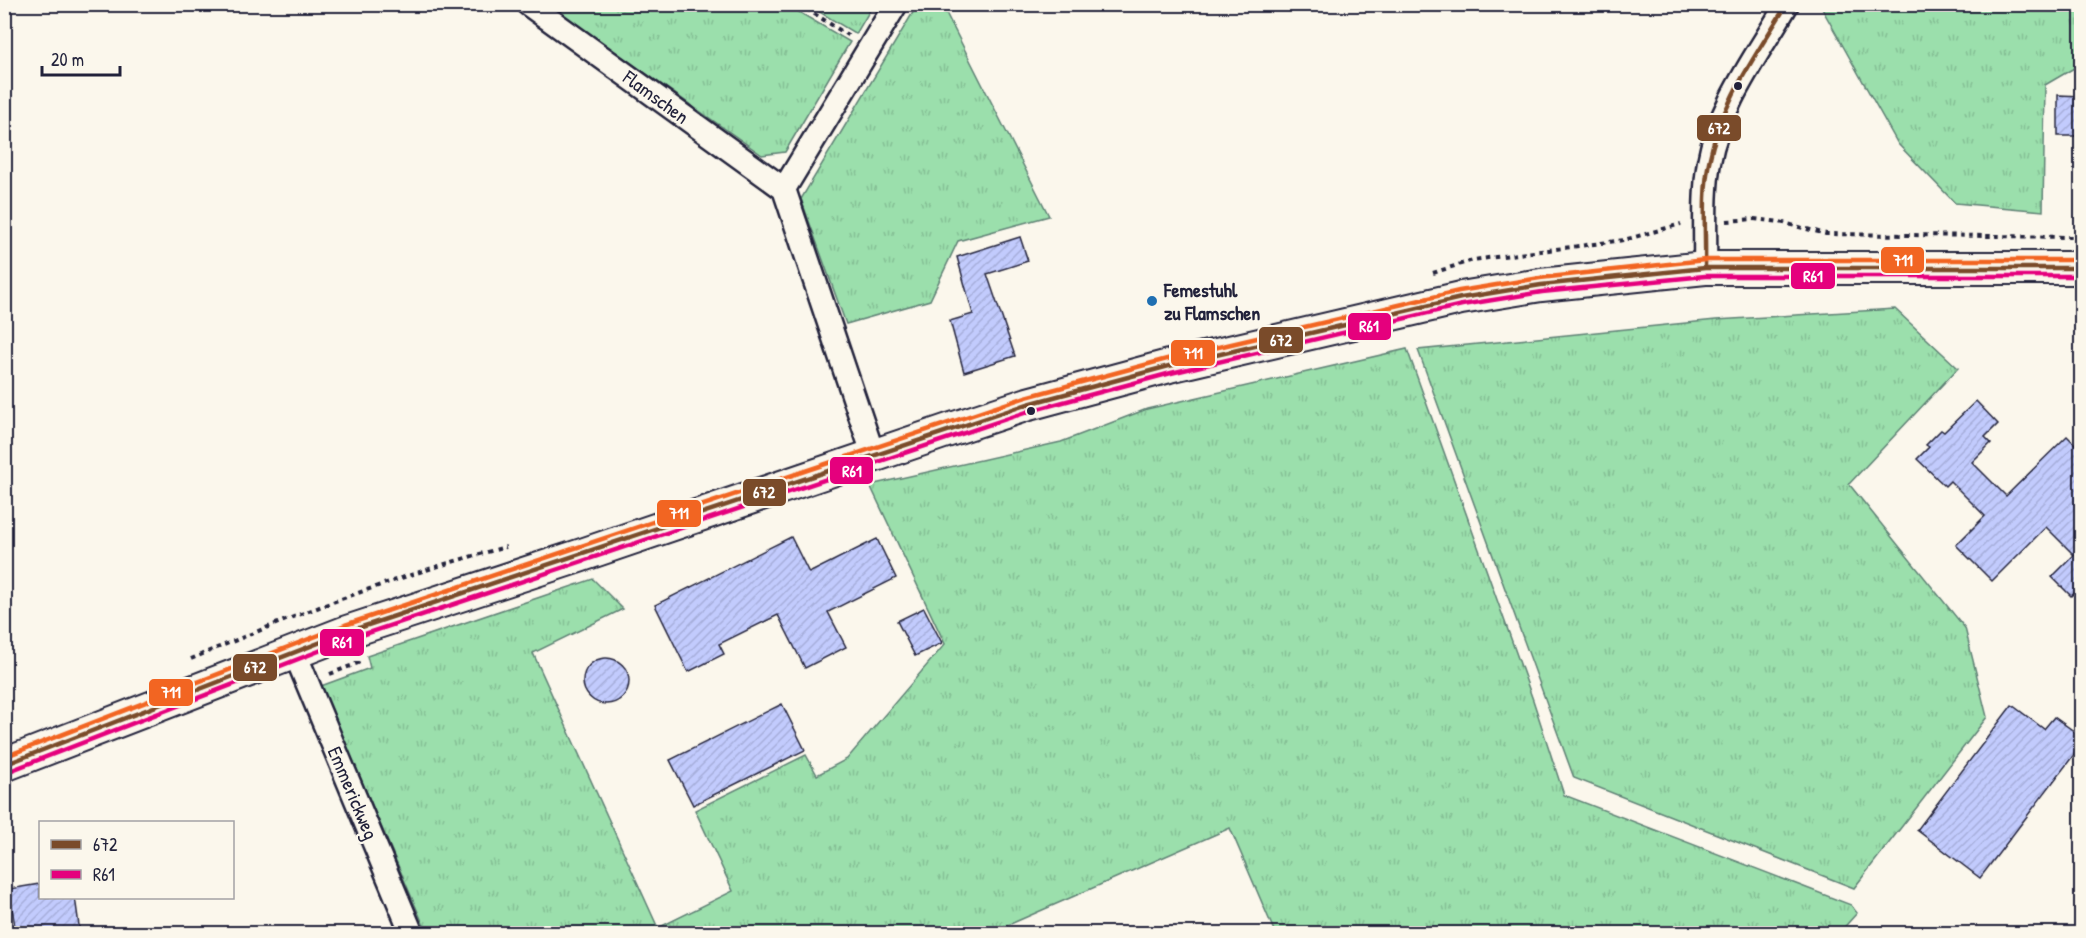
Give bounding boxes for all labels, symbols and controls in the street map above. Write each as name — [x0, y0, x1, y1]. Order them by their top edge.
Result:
scale bar — [42, 39, 120, 77]
text: 20 m — [51, 47, 84, 72]
street label: Flamschen — [617, 63, 695, 130]
unlabelled marker — [1732, 80, 1744, 92]
line badge: 672 — [1696, 114, 1742, 142]
text: 672 — [1708, 117, 1730, 139]
line badge: 711 — [1880, 246, 1925, 274]
text: 711 — [1892, 249, 1913, 271]
line badge: R61 — [1790, 262, 1836, 290]
text: R61 — [1803, 265, 1823, 287]
place label: Femestuhl zu Flamschen — [1163, 276, 1260, 326]
marker: Femestuhl zu Flamschen — [1145, 294, 1159, 308]
line badge: R61 — [1347, 312, 1392, 341]
text: R61 — [1359, 315, 1379, 337]
line badge: 672 — [1258, 326, 1304, 354]
text: 672 — [1270, 329, 1292, 351]
line badge: 711 — [1170, 339, 1216, 367]
text: 711 — [1182, 342, 1203, 364]
unlabelled marker — [1025, 405, 1037, 417]
line badge: R61 — [829, 456, 874, 485]
text: R61 — [842, 460, 862, 482]
line badge: 672 — [742, 478, 787, 507]
text: 672 — [753, 481, 775, 503]
line badge: 711 — [656, 499, 702, 528]
text: 711 — [668, 502, 689, 524]
line badge: R61 — [319, 628, 365, 657]
text: R61 — [332, 631, 352, 653]
line badge: 672 — [232, 653, 278, 682]
text: 672 — [244, 656, 266, 678]
line badge: 711 — [148, 678, 194, 707]
text: 711 — [160, 681, 181, 703]
street label: Emmerickweg — [322, 742, 385, 843]
legend — [39, 821, 234, 899]
text: 672 — [93, 832, 118, 857]
text: R61 — [93, 862, 115, 887]

